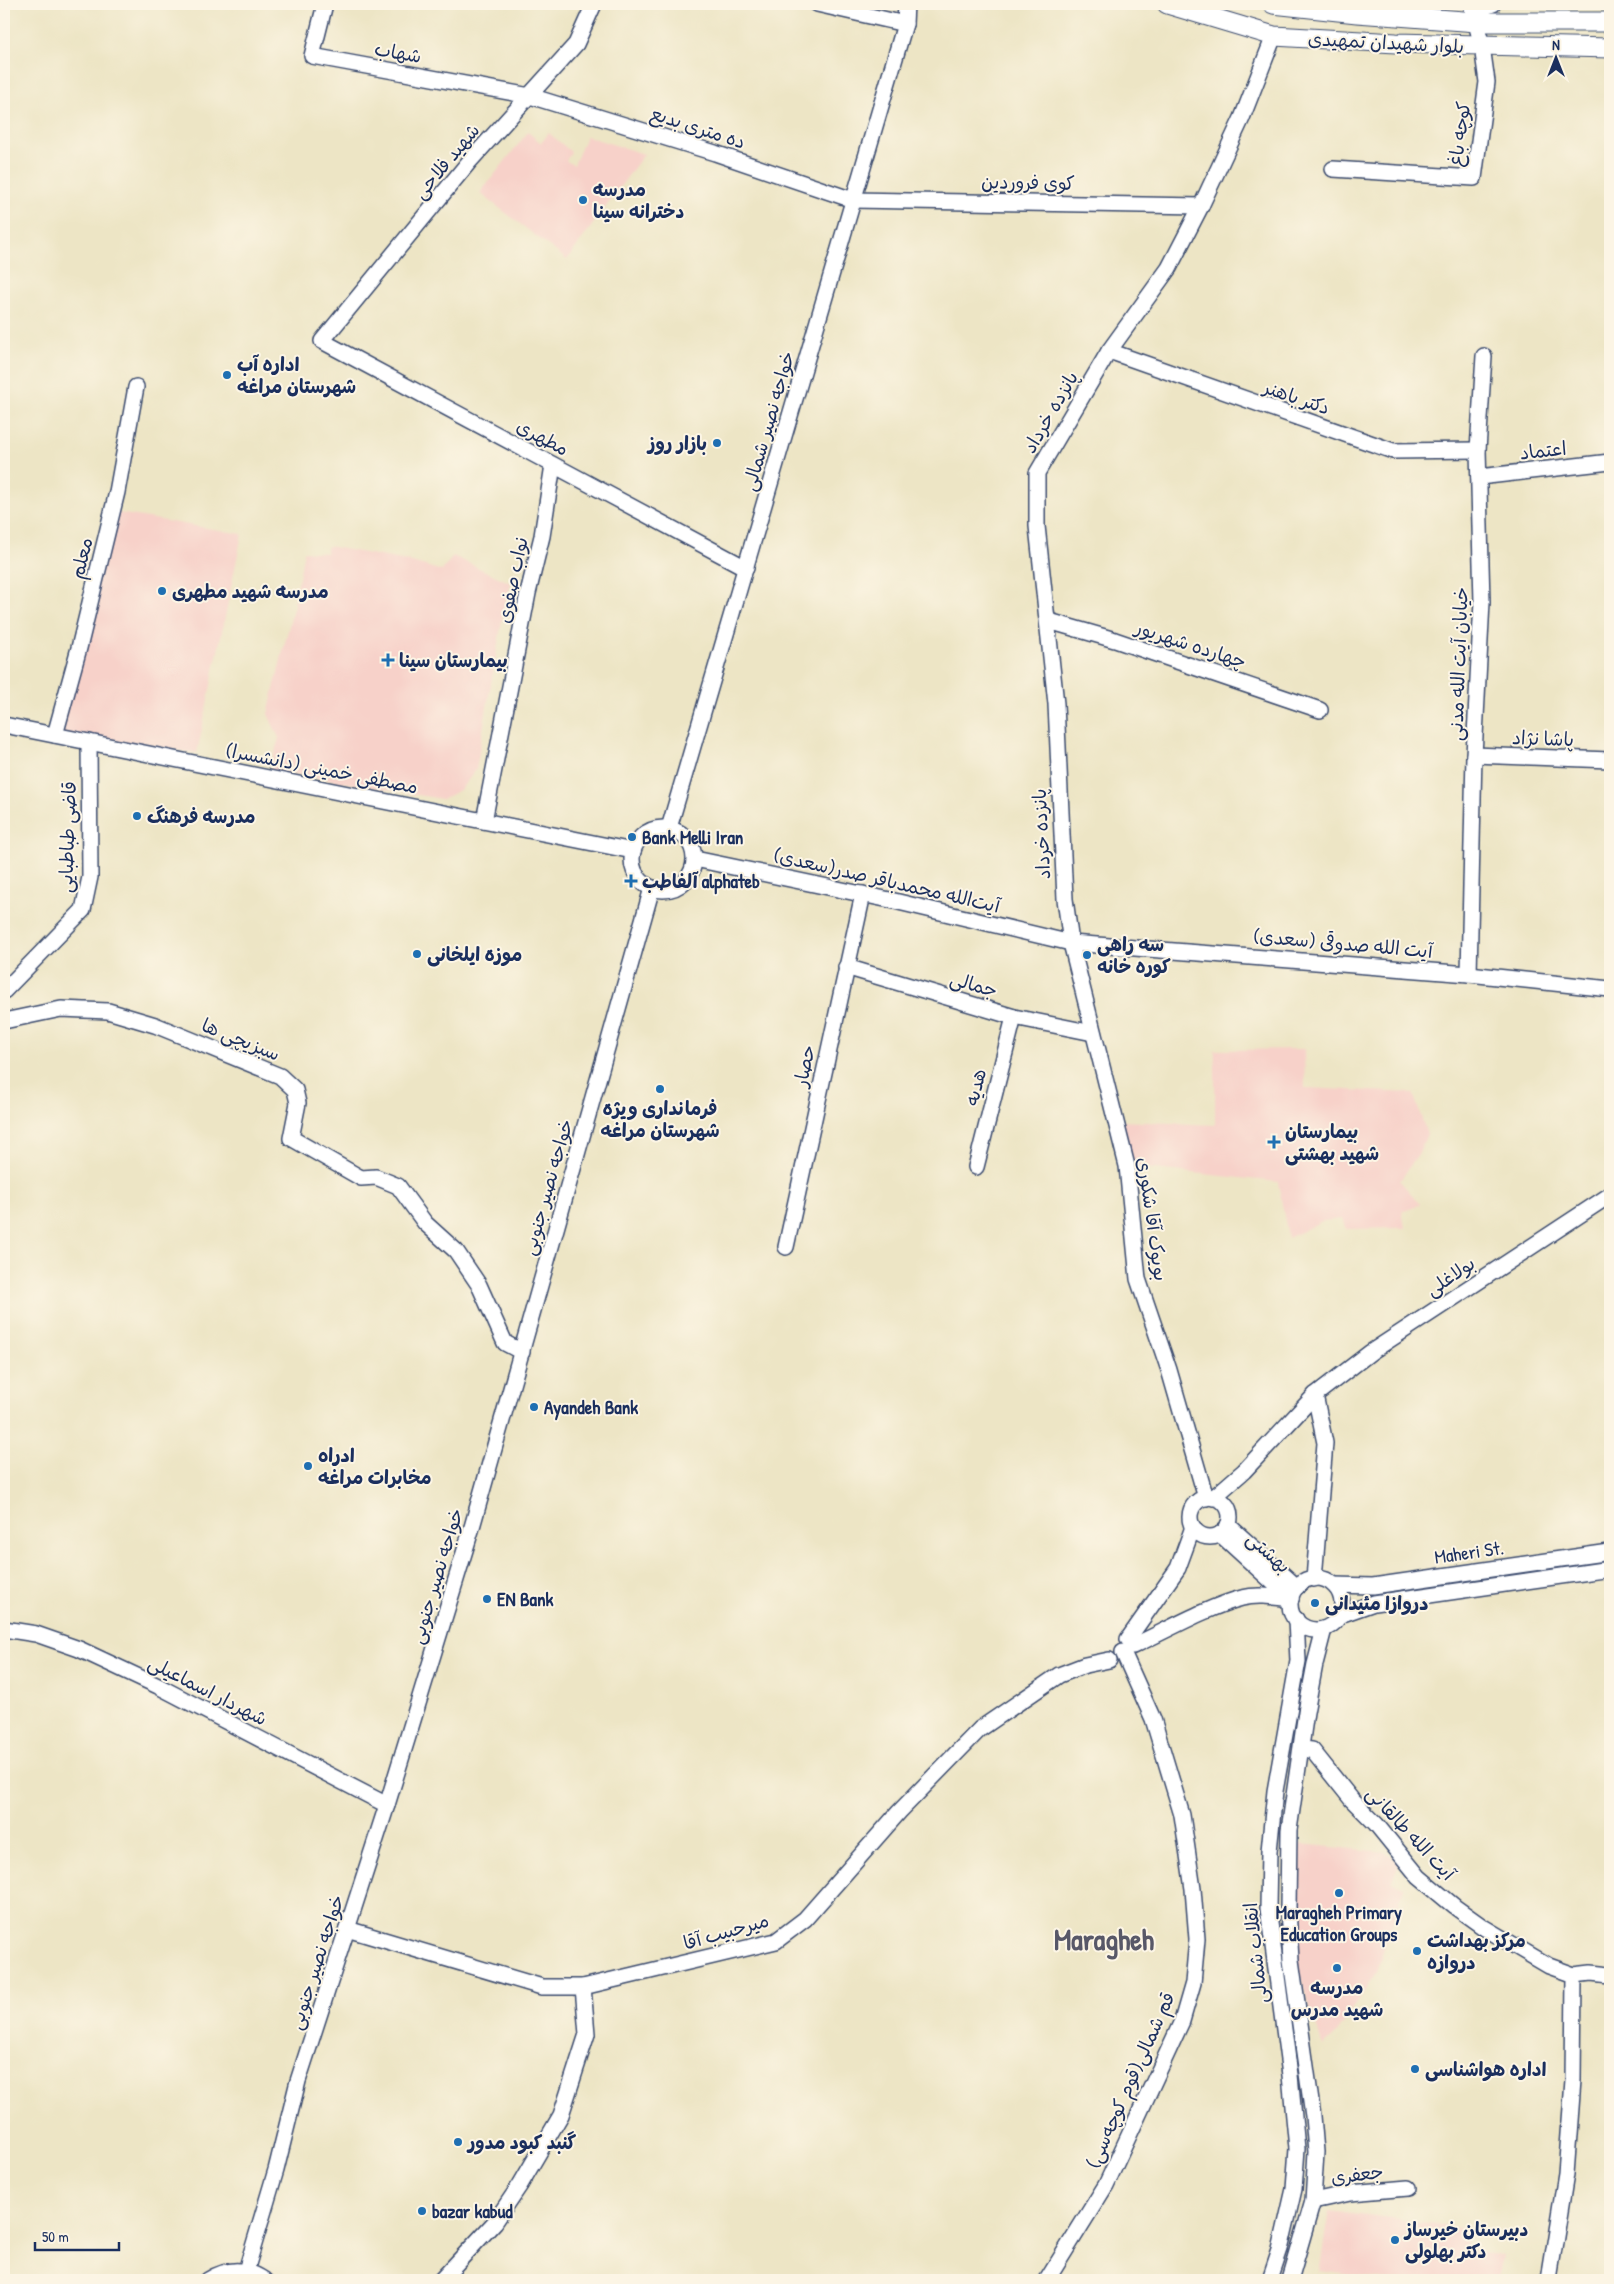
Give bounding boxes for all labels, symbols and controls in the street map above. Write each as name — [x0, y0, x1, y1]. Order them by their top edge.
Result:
street label: بلوار شهیدان تمهیدی — [1307, 25, 1465, 59]
north arrow — [1532, 32, 1582, 82]
street label: شهاب — [372, 35, 424, 69]
text: N — [1552, 35, 1560, 54]
street label: ده متری بدیع — [647, 99, 749, 156]
street label: کوچه باغ — [1442, 100, 1477, 168]
street label: شهید فلاحی — [407, 118, 485, 204]
street label: کوی فروردین — [981, 168, 1075, 196]
place label: مدرسه دخترانه سینا — [593, 176, 684, 224]
marker: مدرسه دخترانه سینا — [577, 194, 589, 206]
street label: خواجه نصیر شمالی — [736, 348, 800, 494]
place label: اداره آب شهرستان مراغه — [237, 351, 356, 399]
street label: پانزده خرداد — [1016, 366, 1084, 458]
marker: اداره آب شهرستان مراغه — [221, 369, 233, 381]
street label: دکتر باهنر — [1259, 373, 1333, 420]
street label: مطهری — [512, 412, 574, 462]
place label: بازار روز — [646, 430, 707, 456]
street label: اعتماد — [1518, 435, 1568, 465]
marker: بازار روز — [711, 437, 723, 449]
street label: معلم — [63, 535, 101, 582]
street label: نواب صفوی — [490, 535, 534, 625]
place label: مدرسه شهید مطهری — [172, 578, 329, 604]
marker: مدرسه شهید مطهری — [156, 585, 168, 597]
street label: خیابان آیت الله مدنی — [1442, 586, 1474, 742]
street label: چهارده شهریور — [1130, 613, 1250, 674]
place label: بیمارستان سینا — [399, 647, 508, 673]
marker: بیمارستان سینا — [381, 653, 395, 667]
street label: پاشا نژاد — [1511, 724, 1575, 752]
street label: مصطفی خمینی (دانشسرا) — [224, 737, 420, 799]
street label: قاضی طباطبایی — [52, 781, 82, 893]
street label: پانزده خرداد — [1026, 788, 1056, 880]
place label: مدرسه فرهنگ — [147, 803, 256, 829]
marker: مدرسه فرهنگ — [131, 810, 143, 822]
place label: Bank Melli Iran — [642, 824, 744, 850]
marker: Bank Melli Iran — [626, 831, 638, 843]
street label: آیت‌الله محمدباقر صدر(سعدی) — [771, 841, 1004, 919]
place label: آلفاطب alphateb — [642, 868, 760, 895]
marker: آلفاطب alphateb — [624, 874, 638, 888]
street label: آیت الله صدوقی (سعدی) — [1252, 922, 1435, 964]
place label: سه راهی کوره خانه — [1097, 931, 1171, 979]
place label: موزه ایلخانی — [427, 941, 522, 967]
marker: موزه ایلخانی — [411, 948, 423, 960]
marker: سه راهی کوره خانه — [1081, 949, 1093, 961]
street label: جمالی — [947, 965, 1001, 1003]
street label: سبزیچی ها — [198, 1011, 284, 1067]
street label: حصار — [787, 1043, 821, 1091]
street label: هدیه — [958, 1066, 992, 1108]
marker: فرمانداری ویژه شهرستان مراغه — [654, 1083, 666, 1095]
place label: فرمانداری ویژه شهرستان مراغه — [600, 1095, 720, 1143]
street label: خواجه نصیر جنوبی — [515, 1116, 579, 1258]
place label: بیمارستان شهید بهشتی — [1285, 1118, 1379, 1166]
marker: بیمارستان شهید بهشتی — [1267, 1135, 1281, 1149]
street label: بویوک آقا شکوری — [1131, 1156, 1175, 1282]
street label: بولاغلی — [1420, 1250, 1480, 1302]
place label: Ayandeh Bank — [544, 1394, 638, 1421]
marker: Ayandeh Bank — [528, 1401, 540, 1413]
place label: ادراه مخابرات مراغه — [318, 1442, 432, 1490]
marker: ادراه مخابرات مراغه — [302, 1460, 314, 1472]
street label: خواجه نصیر جنوبی — [403, 1505, 469, 1647]
street label: بهشتی — [1241, 1525, 1297, 1579]
street label: Maheri St. — [1433, 1534, 1505, 1570]
place label: EN Bank — [497, 1586, 554, 1612]
place label: دروازا مئیدانی — [1325, 1590, 1428, 1616]
marker: EN Bank — [481, 1593, 493, 1605]
marker: دروازا مئیدانی — [1309, 1597, 1321, 1609]
street label: شهردار اسماعیلی — [144, 1649, 272, 1731]
street label: آیت الله طالقانی — [1361, 1780, 1462, 1887]
marker: Maragheh Primary Education Groups — [1333, 1887, 1345, 1899]
street label: خواجه نصیر جنوبی — [282, 1891, 350, 2033]
place label: Maragheh Primary Education Groups — [1276, 1899, 1402, 1948]
street label: انقلاب شمالی — [1237, 1901, 1273, 2005]
street label: میرحبیب آقا — [680, 1906, 772, 1956]
district label: Maragheh — [1054, 1920, 1155, 1960]
place label: مرکز بهداشت دروازه — [1427, 1927, 1526, 1975]
marker: مرکز بهداشت دروازه — [1411, 1945, 1423, 1957]
marker: مدرسه شهید مدرس — [1331, 1962, 1343, 1974]
place label: مدرسه شهید مدرس — [1291, 1974, 1383, 2022]
street label: قم شمالی(قوم کوچه‌سی) — [1079, 1988, 1182, 2173]
place label: اداره هواشناسی — [1425, 2056, 1546, 2082]
marker: اداره هواشناسی — [1409, 2063, 1421, 2075]
place label: گنبد کبود مدور — [466, 2129, 577, 2155]
marker: گنبد کبود مدور — [452, 2136, 464, 2148]
street label: جعفری — [1329, 2158, 1385, 2190]
place label: bazar kabud — [432, 2198, 513, 2224]
marker: bazar kabud — [416, 2205, 428, 2217]
place label: دبیرستان خیرساز دکتر بهلولی — [1403, 2216, 1528, 2265]
scale bar — [35, 2219, 119, 2251]
text: 50 m — [42, 2226, 69, 2247]
marker: دبیرستان خیرساز دکتر بهلولی — [1389, 2234, 1401, 2246]

